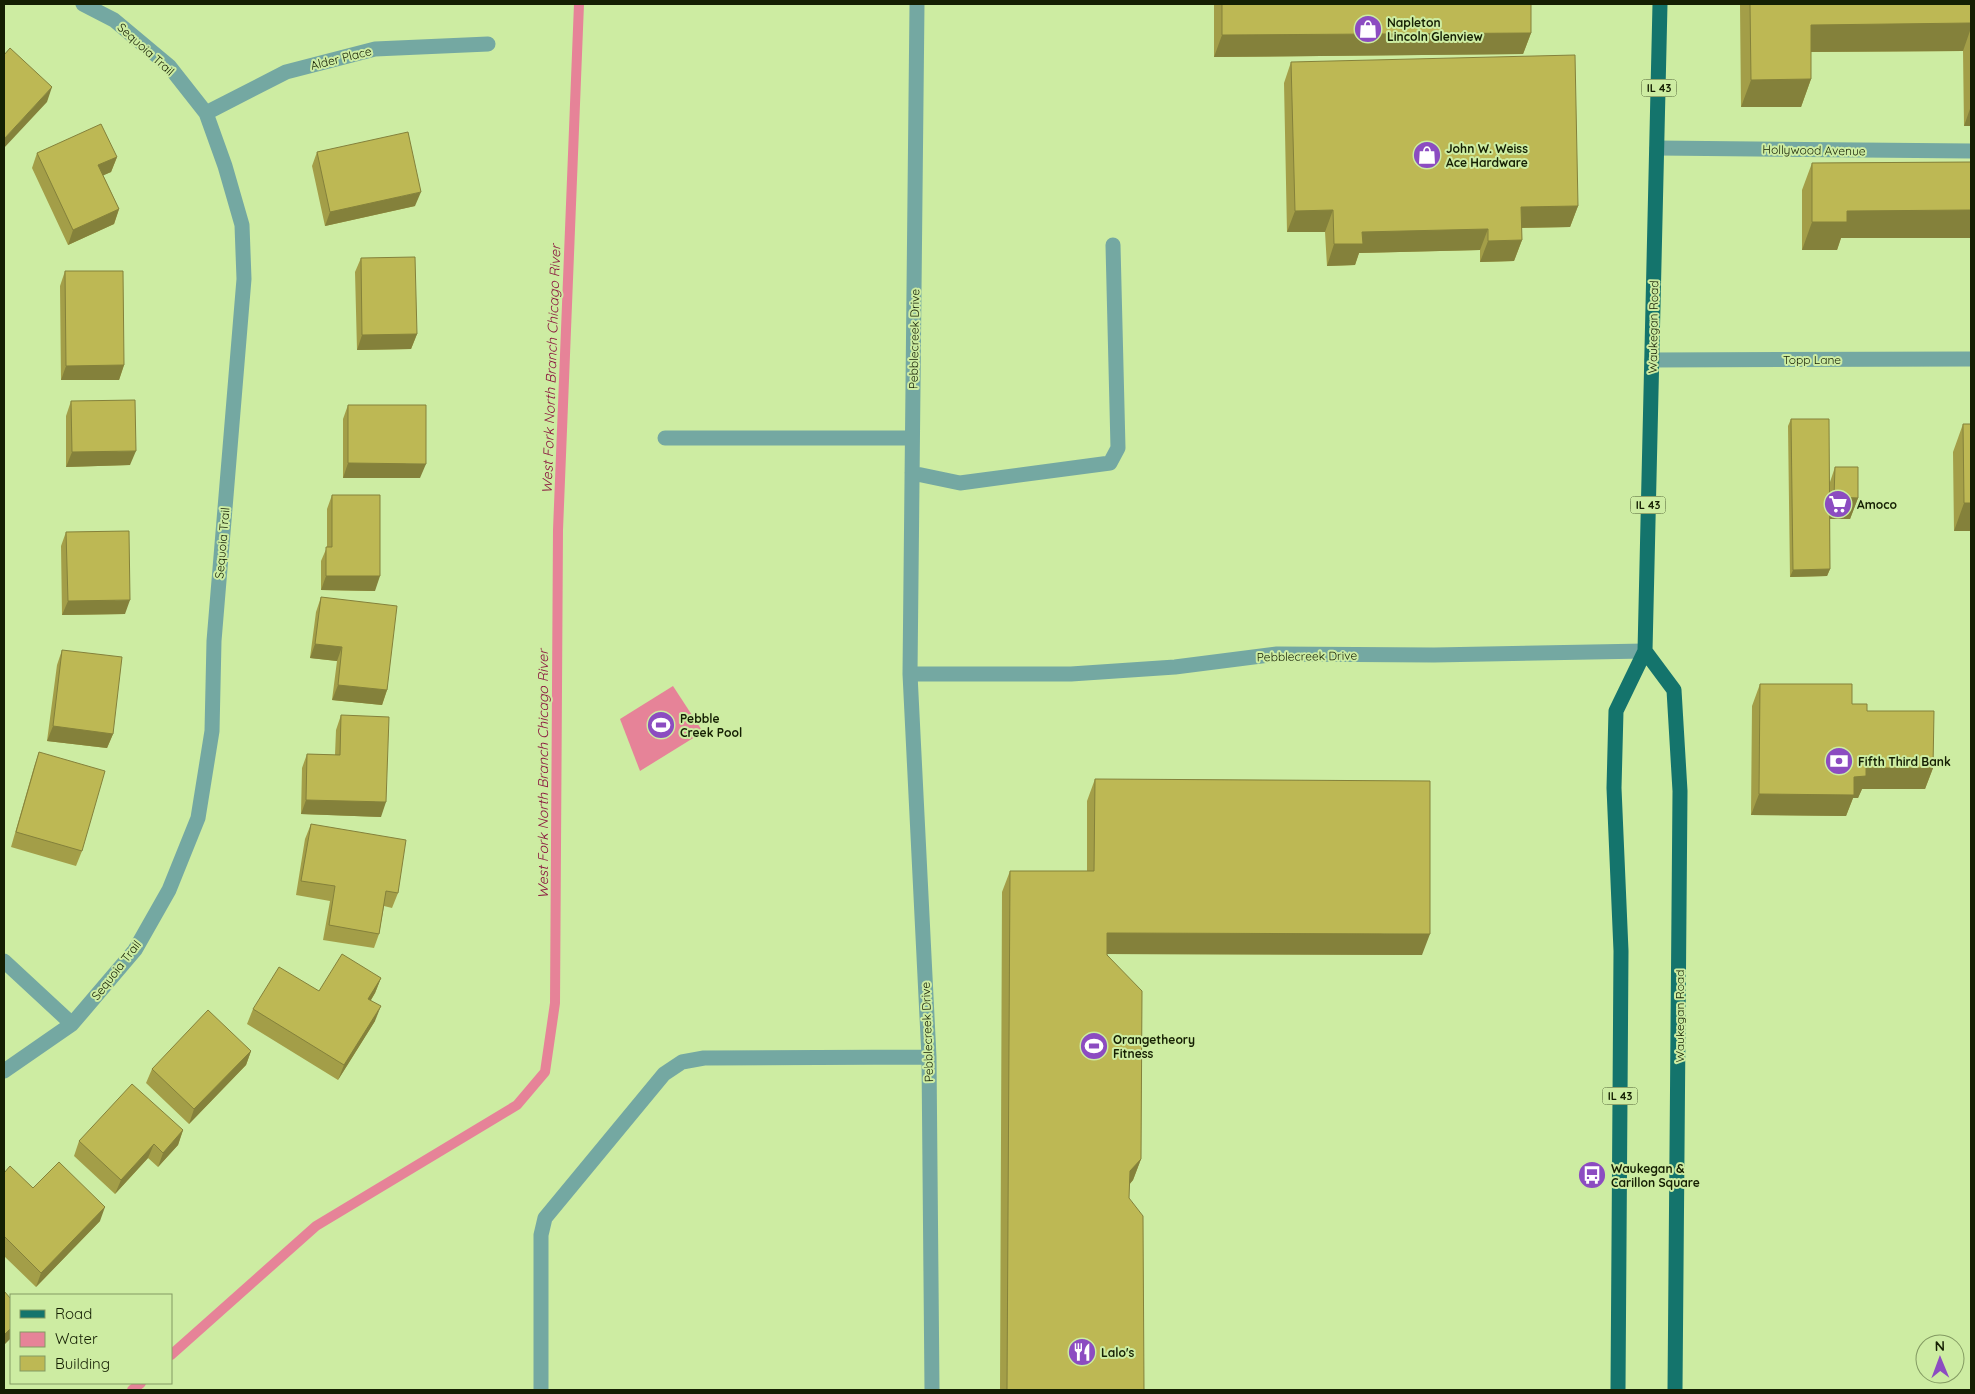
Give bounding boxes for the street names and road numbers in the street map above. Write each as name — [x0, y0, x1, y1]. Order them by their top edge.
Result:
street label: Sequoia Trail — [114, 19, 178, 79]
street label: Alder Place — [309, 43, 373, 73]
road number: IL 43 — [1642, 80, 1676, 96]
street label: Hollywood Avenue — [1762, 142, 1866, 158]
street label: Waukegan Road — [1645, 280, 1661, 374]
street label: Pebblecreek Drive — [906, 288, 922, 389]
street label: Topp Lane — [1783, 352, 1841, 367]
road number: IL 43 — [1630, 496, 1666, 514]
street label: Sequoia Trail — [211, 507, 233, 579]
street label: Pebblecreek Drive — [1257, 648, 1358, 664]
street label: Sequoia Trail — [88, 937, 144, 1003]
street label: Waukegan Road — [1672, 969, 1687, 1063]
street label: Pebblecreek Drive — [918, 981, 936, 1082]
road number: IL 43 — [1602, 1088, 1638, 1104]

